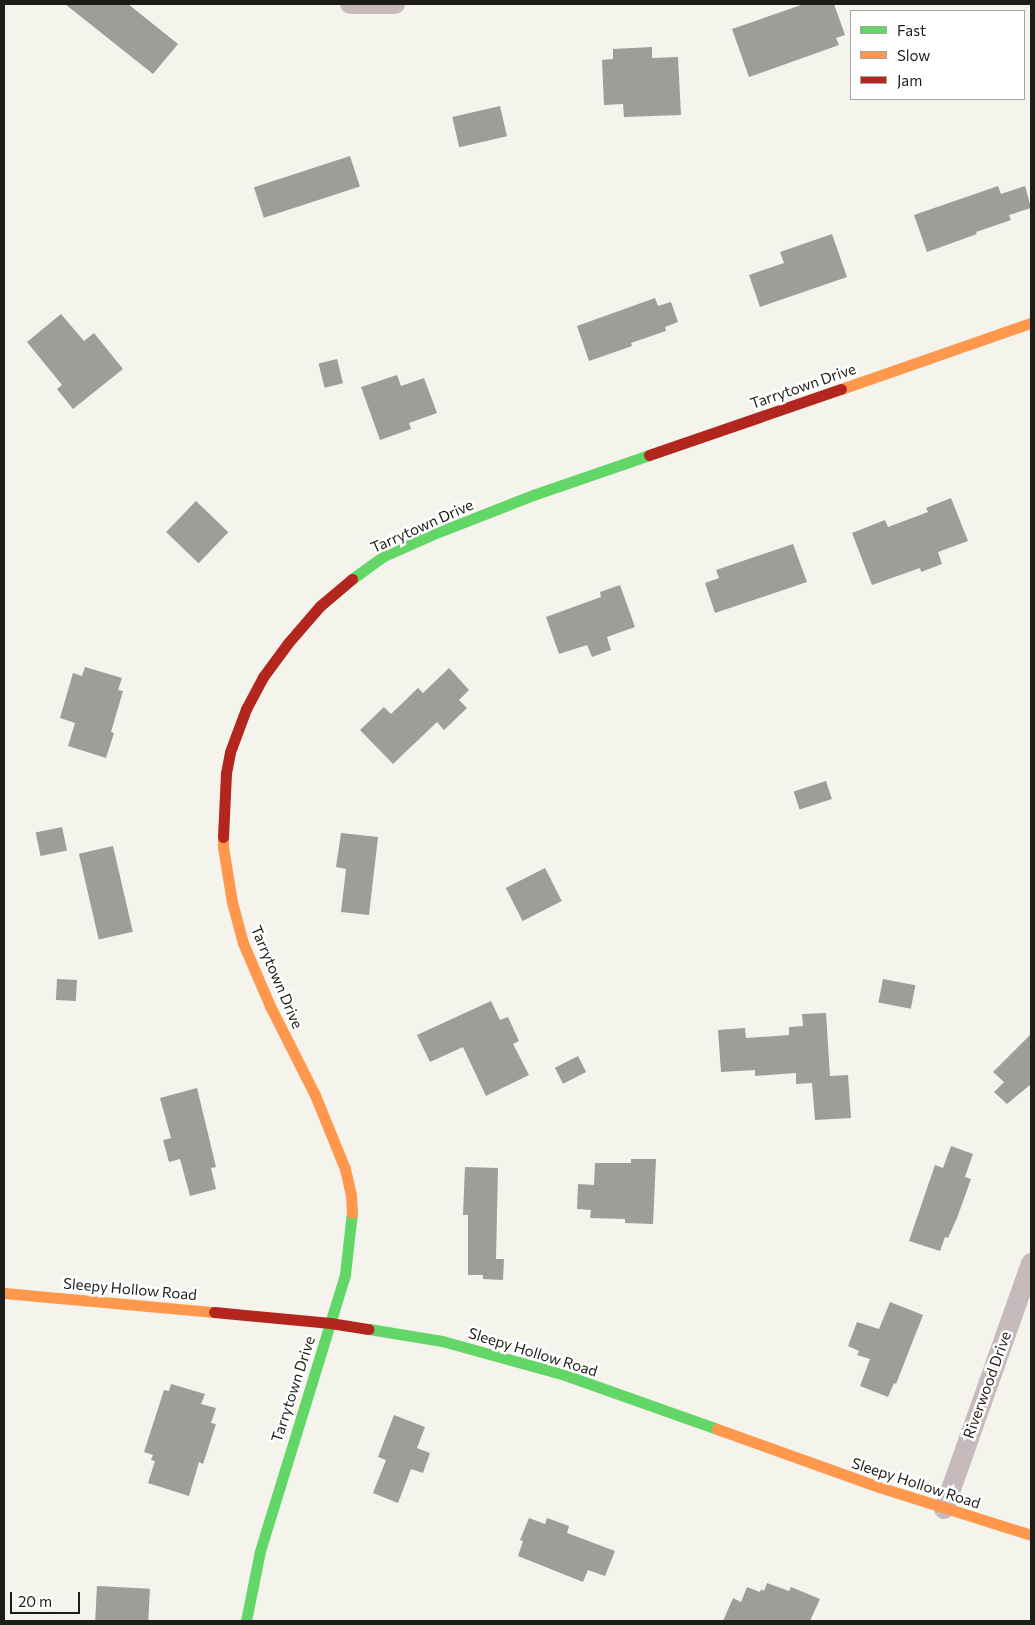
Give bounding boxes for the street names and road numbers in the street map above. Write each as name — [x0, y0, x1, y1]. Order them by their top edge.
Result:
street label: Tarrytown Drive — [748, 360, 858, 412]
street label: Tarrytown Drive — [368, 495, 476, 557]
street label: Tarrytown Drive — [247, 923, 307, 1031]
street label: Sleepy Hollow Road — [62, 1274, 198, 1304]
street label: Sleepy Hollow Road — [466, 1324, 600, 1380]
street label: Riverwood Drive — [959, 1329, 1015, 1441]
street label: Tarrytown Drive — [267, 1334, 319, 1444]
street label: Sleepy Hollow Road — [849, 1454, 983, 1512]

